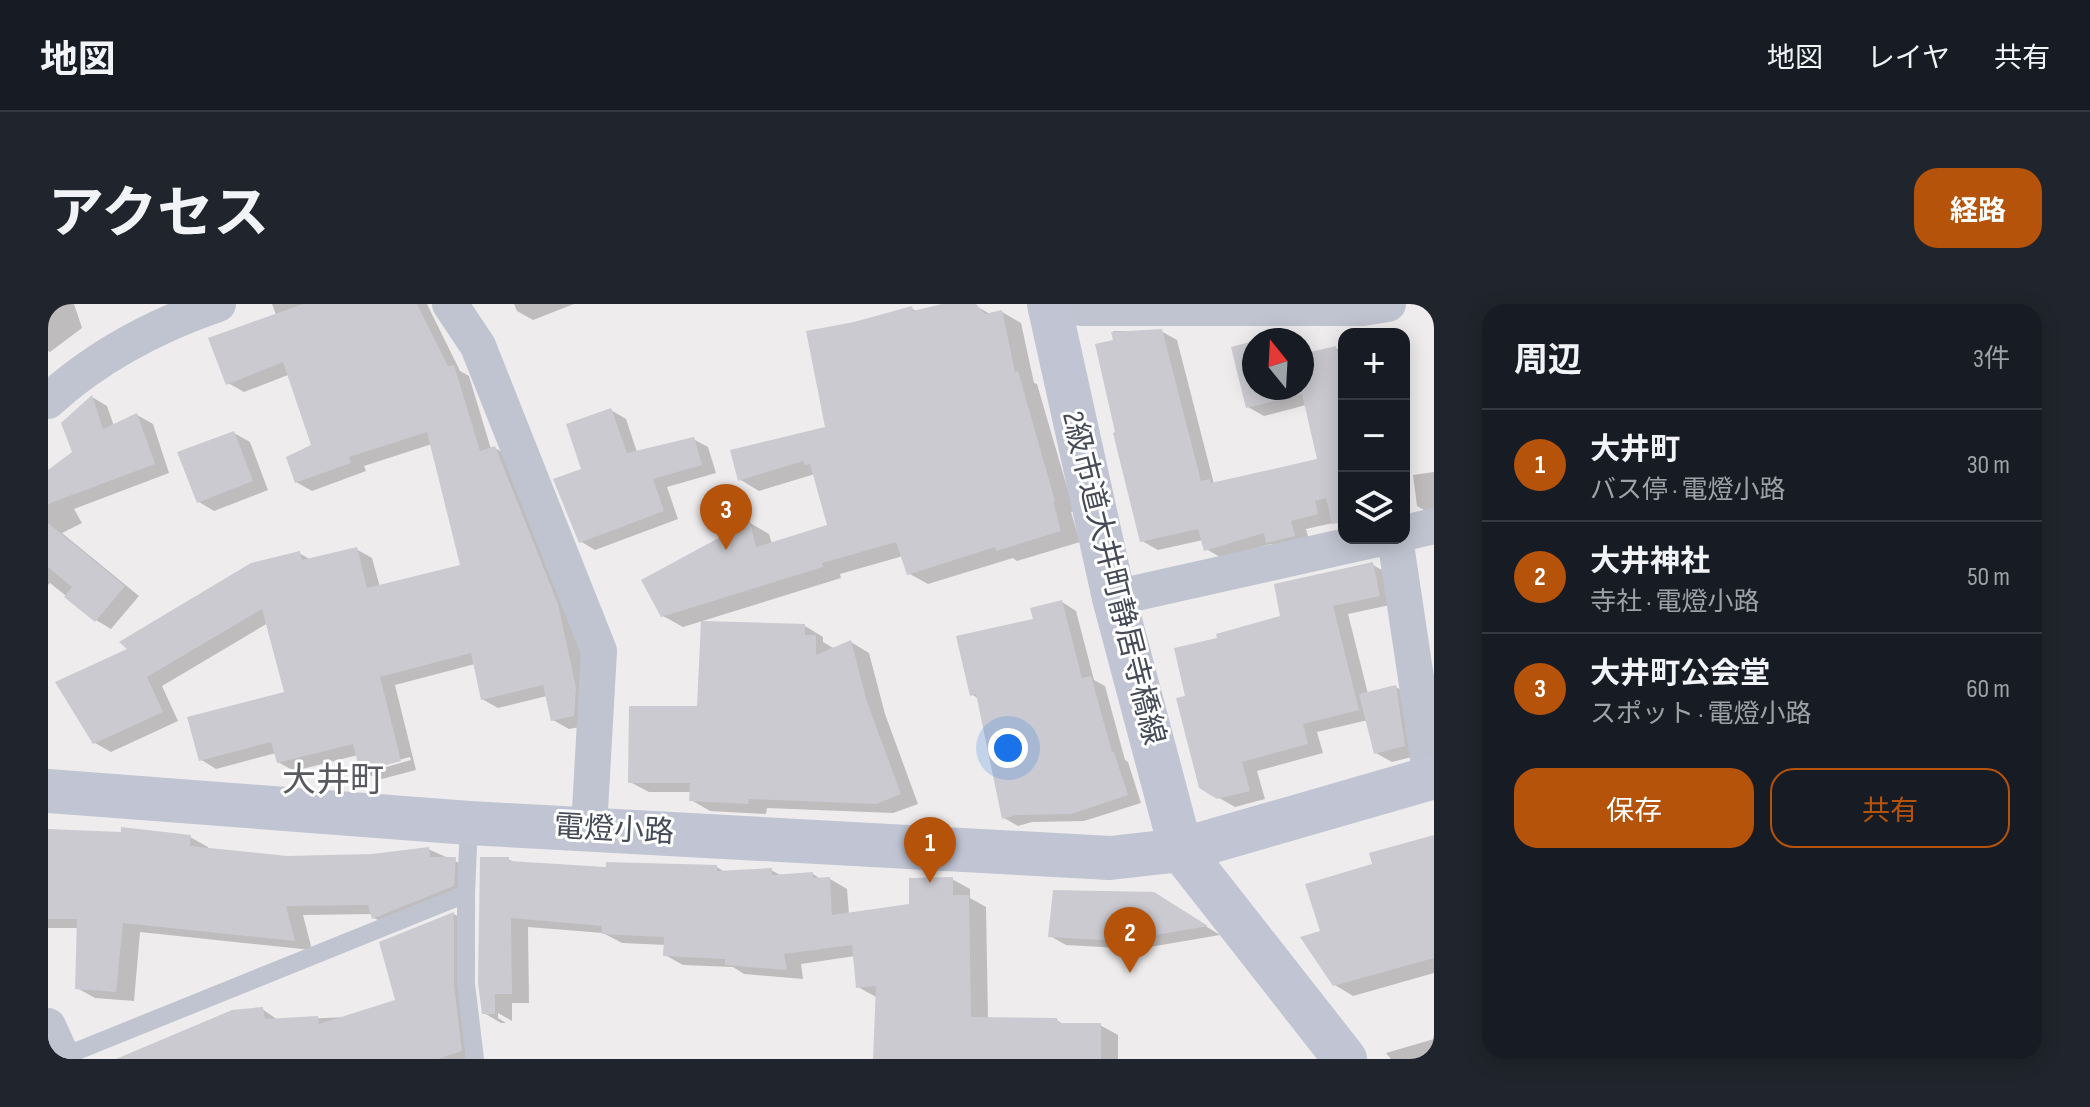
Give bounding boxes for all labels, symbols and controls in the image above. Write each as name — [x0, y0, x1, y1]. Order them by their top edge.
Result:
text: 地図 — [40, 38, 116, 83]
text: 地図 — [1767, 42, 1823, 75]
text: レイヤ — [1867, 42, 1950, 75]
text: 共有 — [1994, 42, 2050, 75]
button: 経路 — [1914, 168, 2042, 248]
text: アクセス — [48, 182, 269, 249]
north arrow — [1242, 328, 1314, 400]
map controls — [1338, 328, 1410, 544]
button: + — [1338, 328, 1410, 400]
text: 周辺 — [1514, 340, 1582, 381]
text: 3件 — [1973, 344, 2010, 375]
button: − — [1338, 400, 1410, 472]
street label: 2級市道大井町静居寺橋線 — [1054, 408, 1172, 748]
text: 大井町 — [1590, 432, 1680, 468]
text: 1 — [1535, 450, 1545, 481]
text: 30 m — [1967, 450, 2010, 481]
button: layers — [1338, 472, 1410, 544]
text: バス停 · 電燈小路 — [1590, 475, 1785, 506]
pin: 3 — [700, 484, 752, 550]
text: 大井神社 — [1590, 544, 1710, 580]
text: 2 — [1534, 562, 1546, 593]
text: 50 m — [1967, 562, 2010, 593]
text: 寺社 · 電燈小路 — [1590, 587, 1759, 618]
text: 大井町公会堂 — [1590, 656, 1770, 692]
text: 3 — [1534, 674, 1546, 705]
text: 60 m — [1966, 674, 2010, 705]
text: スポット · 電燈小路 — [1590, 699, 1811, 730]
your location — [988, 728, 1028, 768]
district label: 大井町 — [282, 760, 384, 801]
button: 保存 — [1514, 768, 1754, 848]
button: 共有 — [1770, 768, 2010, 848]
street label: 電燈小路 — [553, 809, 675, 851]
pin: 1 — [904, 817, 956, 883]
pin: 2 — [1104, 907, 1156, 973]

